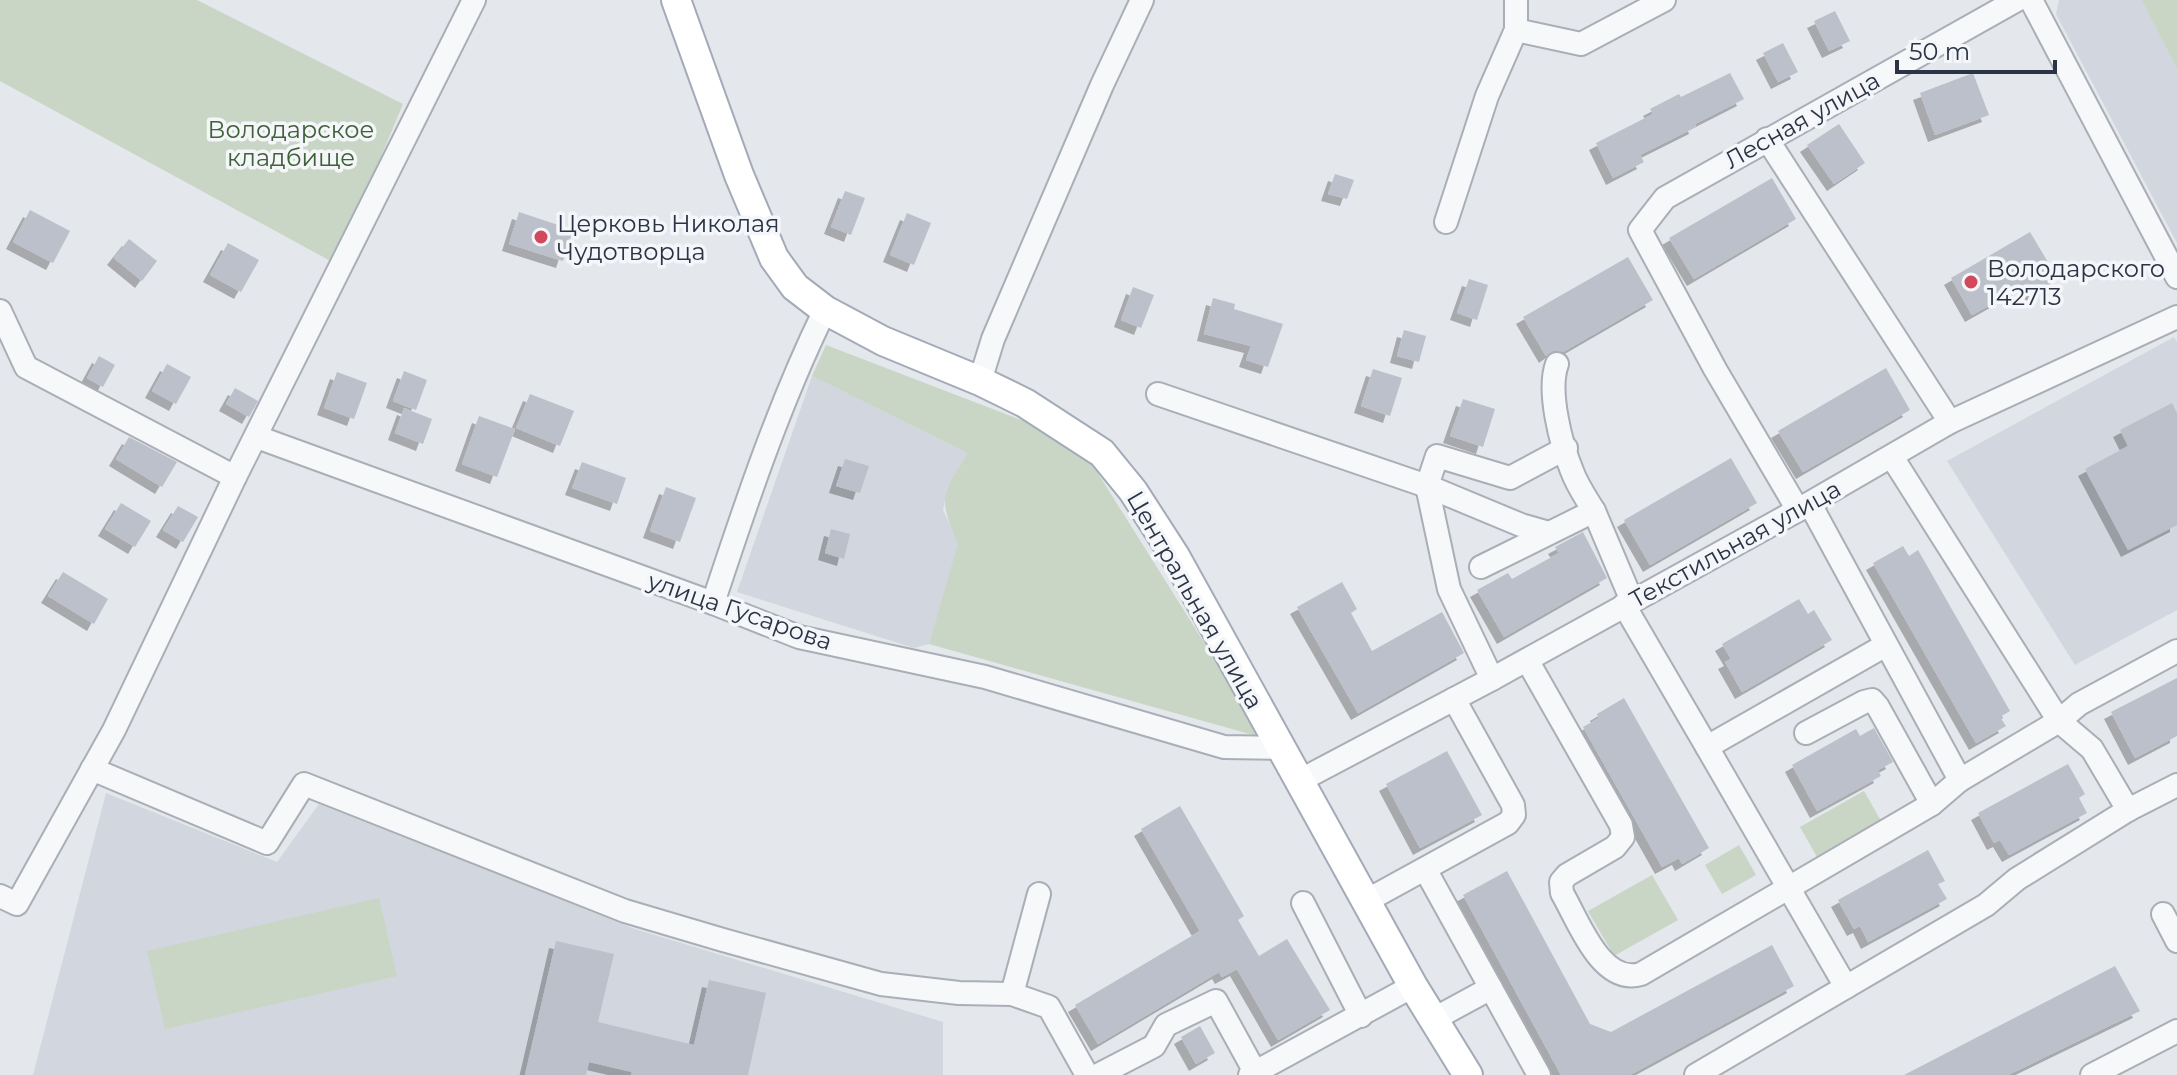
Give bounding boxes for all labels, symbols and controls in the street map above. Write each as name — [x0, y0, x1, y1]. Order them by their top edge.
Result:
scale bar — [1897, 24, 2055, 74]
text: 50 m — [1909, 37, 1970, 66]
street label: Лесная улица — [1719, 65, 1885, 175]
park label: Володарское кладбище — [208, 115, 374, 172]
place label: Церковь Николая Чудотворца — [557, 209, 780, 266]
marker: Церковь Николая Чудотворца — [532, 228, 550, 246]
place label: Володарского 142713 — [1987, 254, 2165, 311]
marker: Володарского 142713 — [1962, 273, 1980, 291]
street label: Текстильная улица — [1624, 474, 1846, 614]
street label: Центральная улица — [1121, 486, 1269, 714]
street label: улица Гусарова — [643, 566, 836, 656]

